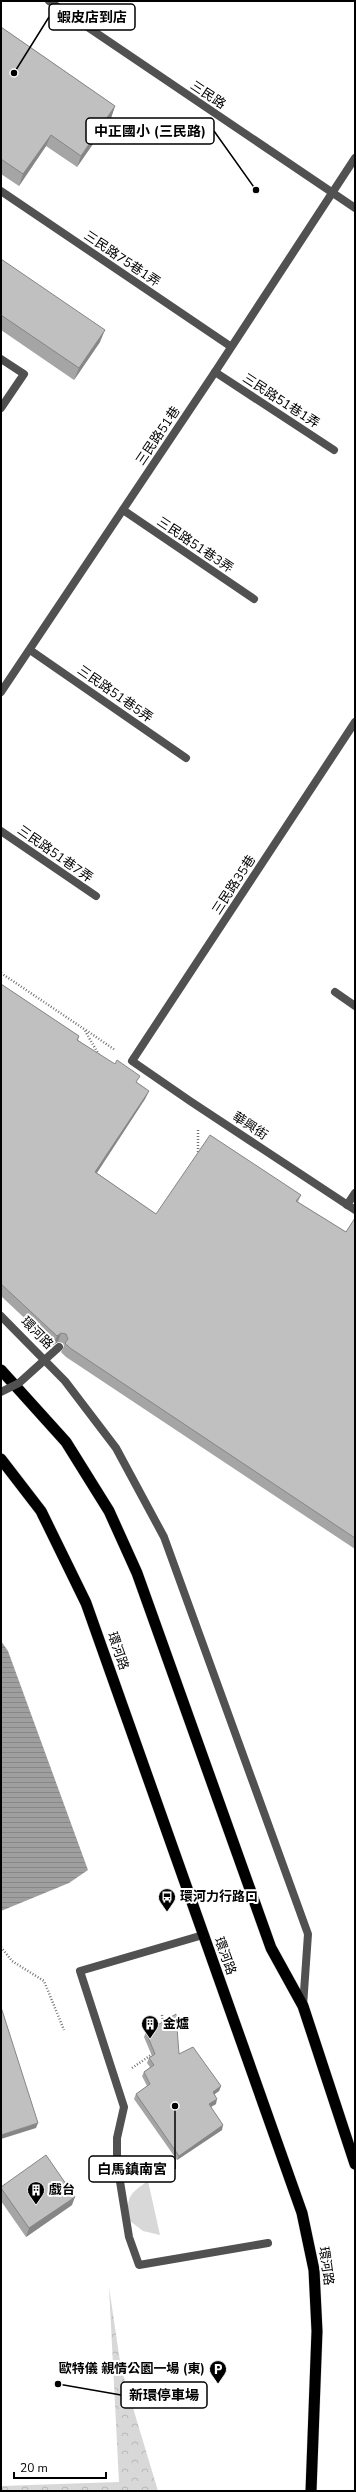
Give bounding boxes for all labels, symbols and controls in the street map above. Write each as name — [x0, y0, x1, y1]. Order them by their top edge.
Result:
callout: 蝦皮店到店 — [49, 4, 135, 30]
text: 蝦皮店到店 — [57, 8, 127, 27]
street label: 三民路 — [187, 77, 229, 113]
callout: 中正國小 (三民路) — [86, 118, 214, 144]
text: 中正國小 (三民路) — [94, 122, 206, 141]
street label: 三民路75巷1弄 — [80, 227, 164, 291]
street label: 三民路51巷1弄 — [239, 369, 323, 433]
street label: 三民路51巷 — [132, 403, 184, 469]
street label: 三民路51巷3弄 — [153, 513, 237, 577]
street label: 三民路51巷5弄 — [74, 661, 156, 727]
street label: 三民路51巷7弄 — [14, 821, 96, 887]
street label: 三民路35巷 — [208, 852, 260, 918]
street label: 華興街 — [229, 1108, 271, 1144]
street label: 環河路 — [17, 1313, 57, 1353]
street label: 環河路 — [103, 1630, 133, 1672]
bus stop icon: 環河力行路口 — [157, 1887, 177, 1912]
place label: 環河力行路口 — [180, 1888, 258, 1906]
street label: 環河路 — [210, 1935, 240, 1977]
building icon: 金爐 — [140, 2014, 160, 2039]
place label: 金爐 — [163, 2015, 189, 2033]
callout: 白馬鎮南宮 — [89, 2156, 175, 2182]
text: 白馬鎮南宮 — [97, 2160, 167, 2179]
building icon: 戲台 — [26, 2180, 46, 2205]
place label: 戲台 — [48, 2181, 75, 2199]
street label: 環河路 — [314, 2245, 338, 2287]
parking icon: 歐特儀 親情公園一場 (東) — [208, 2359, 228, 2384]
place label: 歐特儀 親情公園一場 (東) — [59, 2360, 205, 2378]
callout: 新環停車場 — [121, 2382, 207, 2408]
text: 新環停車場 — [129, 2386, 199, 2405]
scale bar — [14, 2454, 106, 2480]
text: 20 m — [20, 2460, 48, 2476]

